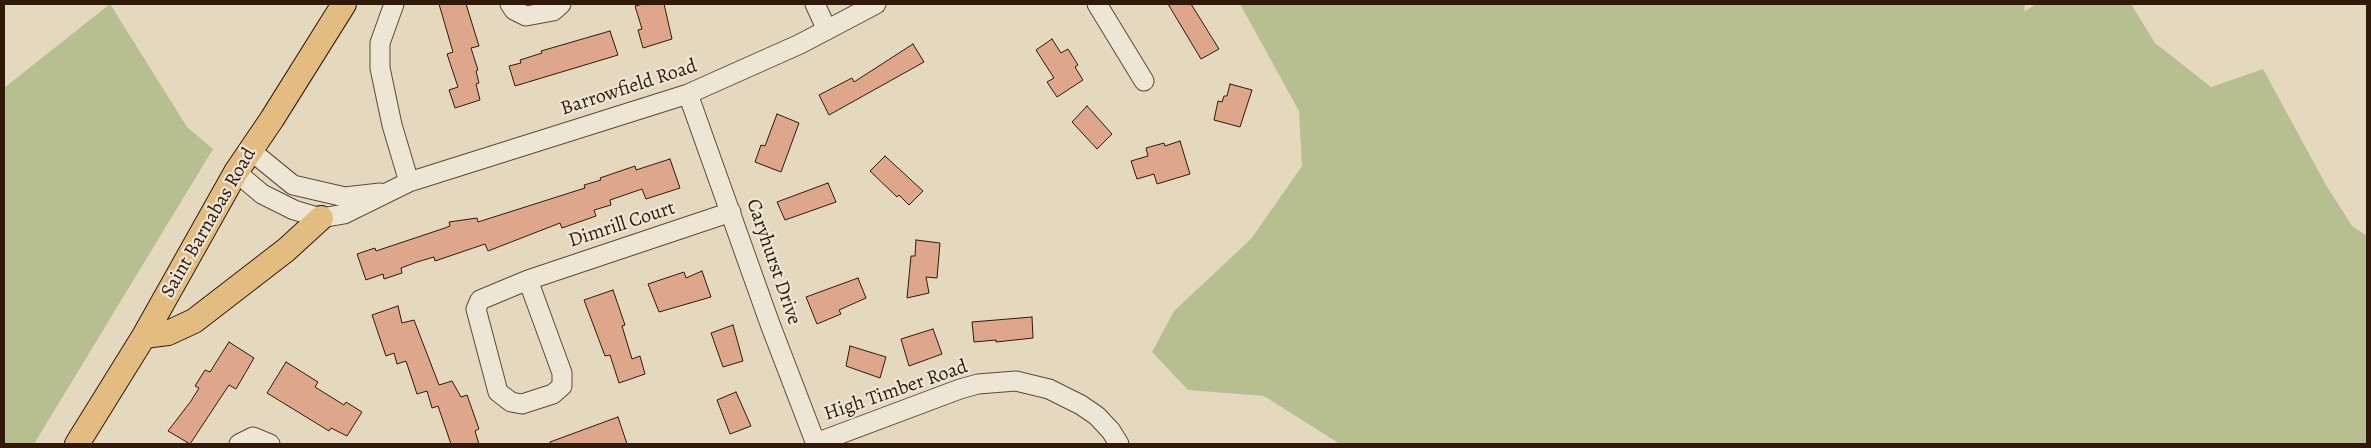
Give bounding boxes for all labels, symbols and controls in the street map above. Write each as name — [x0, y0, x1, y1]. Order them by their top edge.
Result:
street label: Barrowfield Road — [558, 55, 700, 121]
street label: Saint Barnabas Road — [156, 144, 262, 302]
street label: Caryhurst Drive — [740, 196, 806, 328]
street label: Dimrill Court — [566, 197, 678, 253]
street label: High Timber Road — [821, 355, 971, 427]

